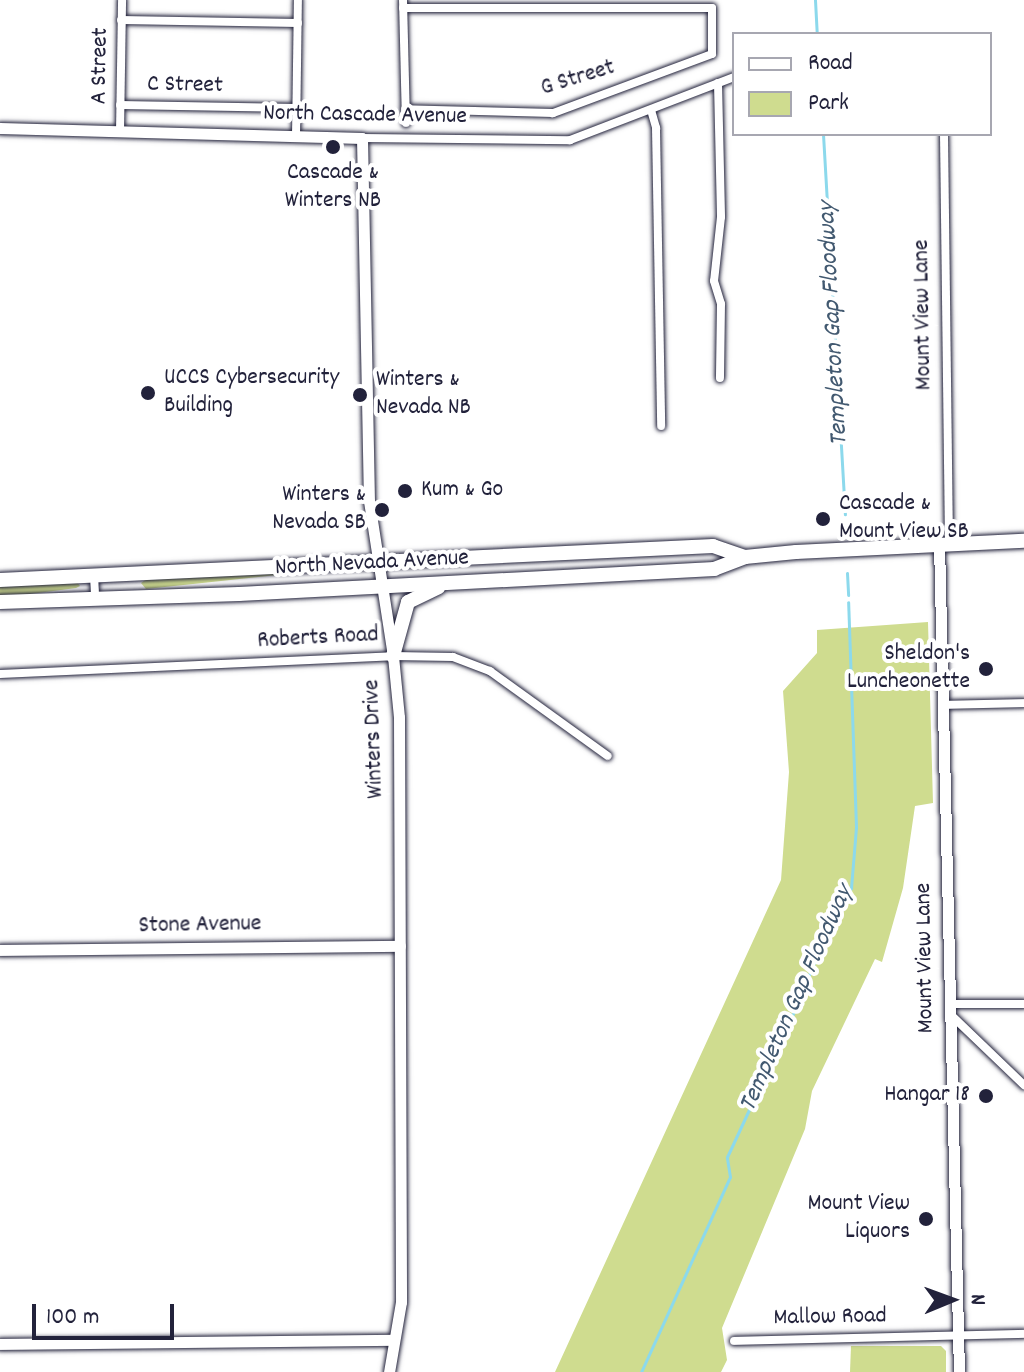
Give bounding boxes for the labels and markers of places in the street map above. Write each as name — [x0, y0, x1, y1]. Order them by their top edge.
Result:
marker: Cascade & Winters NB — [324, 138, 342, 156]
place label: Cascade & Winters NB — [285, 160, 381, 216]
place label: UCCS Cybersecurity Building — [164, 365, 339, 421]
place label: Winters & Nevada NB — [376, 367, 471, 423]
marker: UCCS Cybersecurity Building — [139, 384, 157, 402]
marker: Winters & Nevada NB — [351, 386, 369, 404]
place label: Kum & Go — [421, 477, 503, 505]
place label: Winters & Nevada SB — [272, 482, 366, 538]
marker: Kum & Go — [396, 482, 414, 500]
place label: Cascade & Mount View SB — [839, 491, 969, 547]
marker: Winters & Nevada SB — [373, 501, 391, 519]
marker: Cascade & Mount View SB — [814, 510, 832, 528]
place label: Sheldon's Luncheonette — [847, 641, 970, 697]
marker: Sheldon's Luncheonette — [977, 660, 995, 678]
place label: Hangar 18 — [884, 1082, 970, 1110]
marker: Hangar 18 — [977, 1087, 995, 1105]
place label: Mount View Liquors — [808, 1191, 910, 1247]
marker: Mount View Liquors — [917, 1210, 935, 1228]

